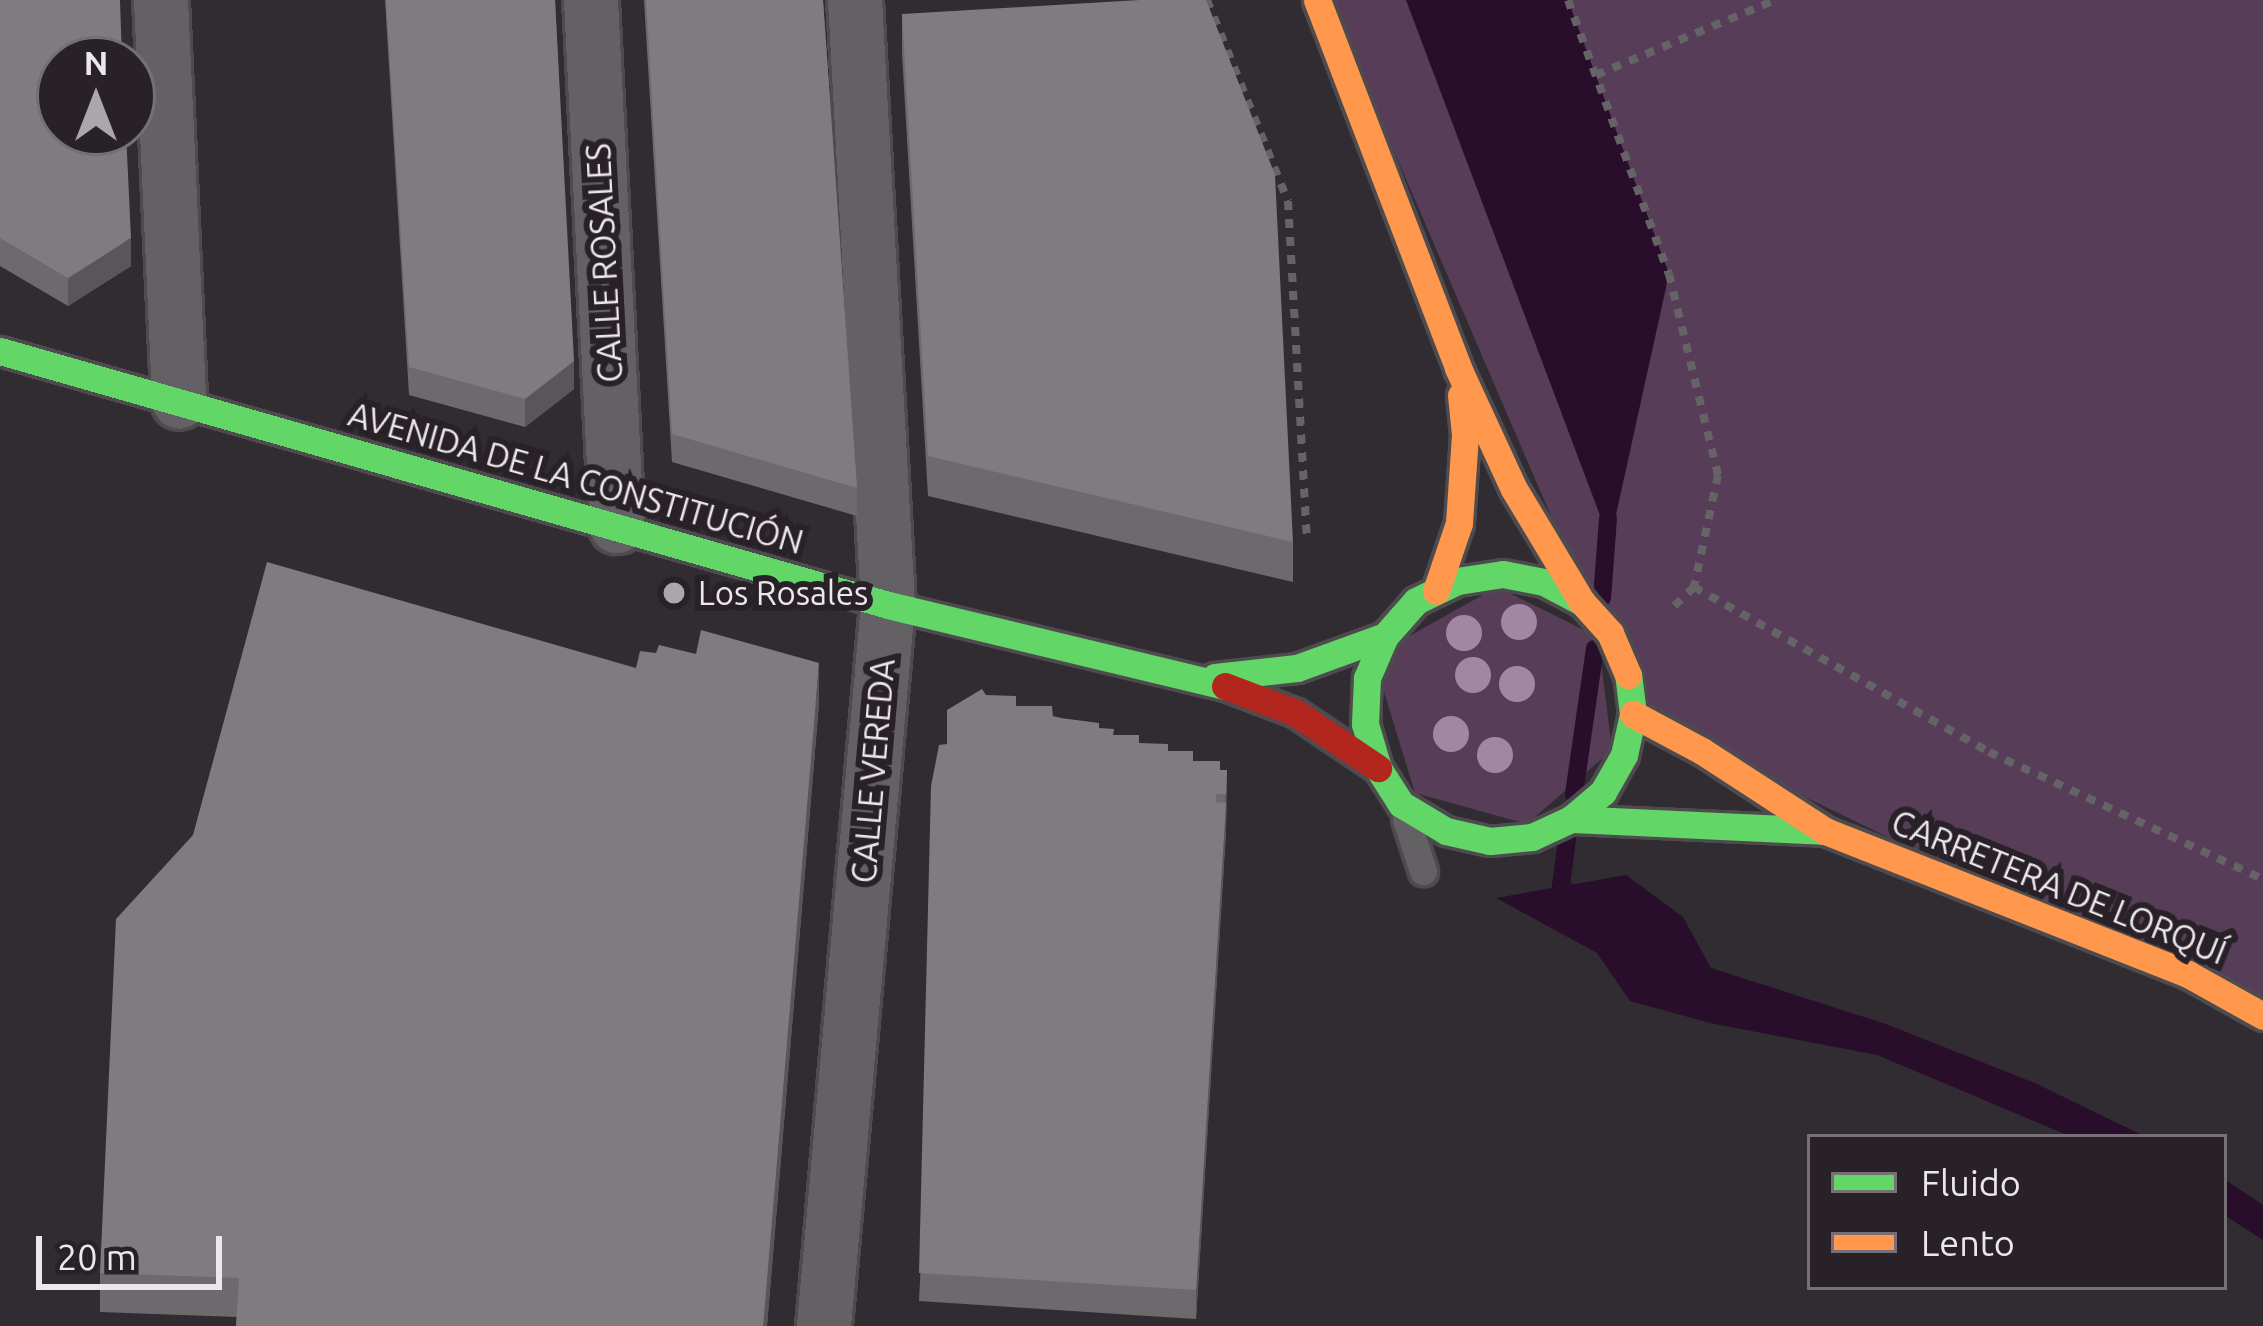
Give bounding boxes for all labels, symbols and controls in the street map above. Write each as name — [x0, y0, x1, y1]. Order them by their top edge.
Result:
north arrow — [36, 36, 156, 156]
text: N — [84, 44, 108, 81]
street label: CALLE ROSALES — [578, 142, 630, 384]
street label: AVENIDA DE LA CONSTITUCIÓN — [344, 394, 808, 562]
place label: Los Rosales — [698, 573, 868, 613]
marker: Los Rosales — [661, 580, 687, 606]
street label: CALLE VEREDA — [843, 657, 903, 885]
street label: CARRETERA DE LORQUÍ — [1886, 802, 2232, 972]
legend — [1807, 1134, 2227, 1290]
text: Fluido — [1921, 1162, 2021, 1203]
scale bar — [42, 1212, 228, 1286]
text: Lento — [1921, 1222, 2015, 1263]
text: 20 m — [57, 1236, 137, 1277]

